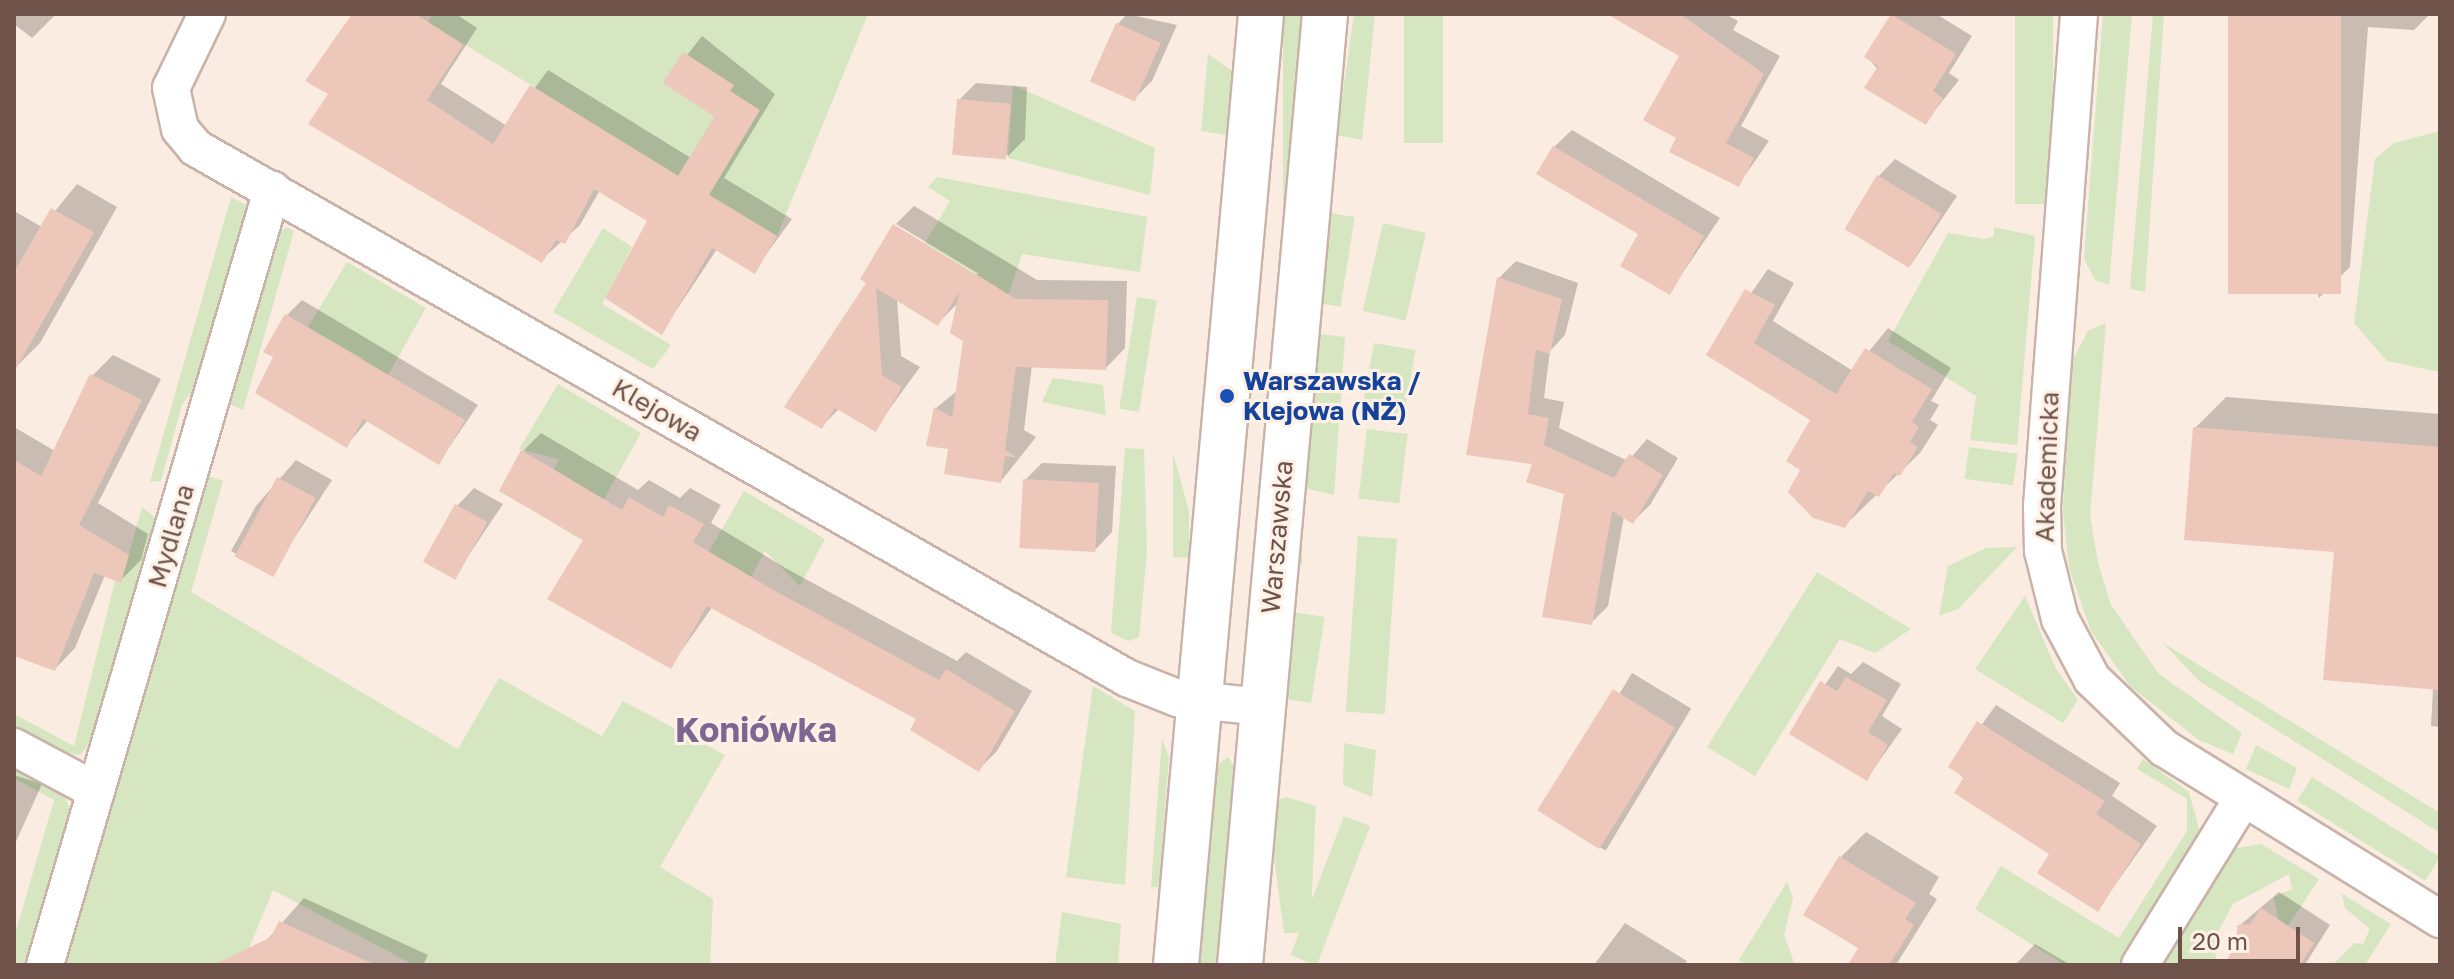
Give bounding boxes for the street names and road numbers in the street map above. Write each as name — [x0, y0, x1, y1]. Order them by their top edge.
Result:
street label: Klejowa — [607, 372, 707, 448]
street label: Akademicka — [2029, 391, 2065, 543]
street label: Warszawska — [1255, 459, 1299, 615]
street label: Mydlana — [141, 481, 201, 591]

